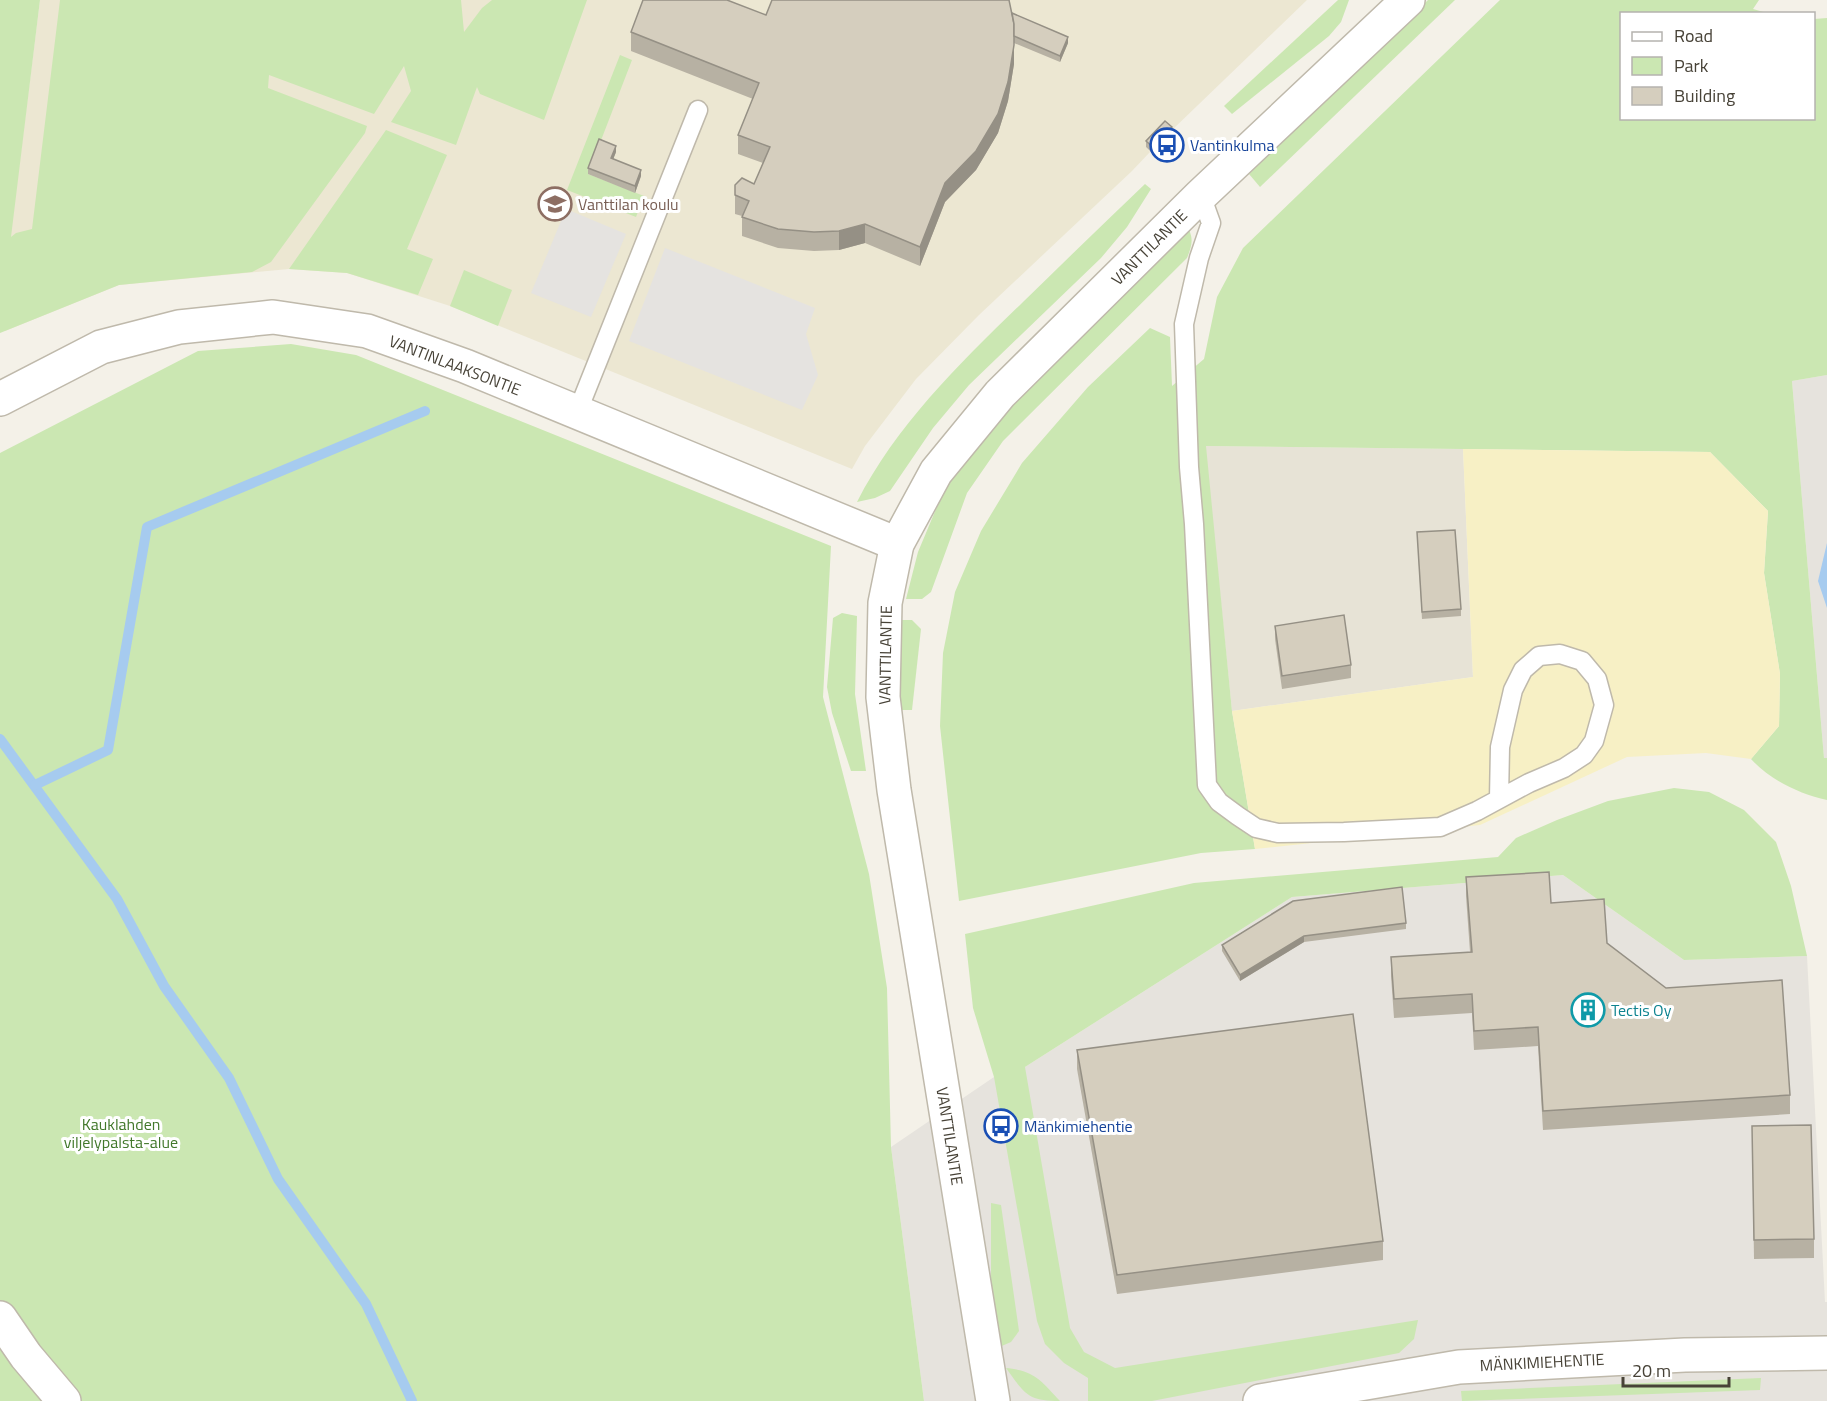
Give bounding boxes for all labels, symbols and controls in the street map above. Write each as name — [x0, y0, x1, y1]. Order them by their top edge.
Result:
legend — [1620, 12, 1815, 120]
text: Road — [1674, 22, 1713, 49]
text: Park — [1674, 52, 1709, 79]
text: Building — [1674, 82, 1735, 109]
bus stop icon: Vantinkulma — [1149, 127, 1185, 163]
place label: Vantinkulma — [1190, 133, 1274, 157]
school or university icon: Vanttilan koulu — [537, 186, 573, 222]
place label: Vanttilan koulu — [578, 192, 679, 216]
street label: VANTTILANTIE — [1105, 203, 1193, 291]
street label: VANTINLAAKSONTIE — [386, 329, 525, 401]
street label: VANTTILANTIE — [872, 605, 898, 705]
building icon: Tectis Oy — [1570, 992, 1606, 1028]
place label: Tectis Oy — [1611, 998, 1672, 1022]
street label: VANTTILANTIE — [930, 1085, 970, 1187]
bus stop icon: Mänkimiehentie — [983, 1108, 1019, 1144]
park label: Kauklahden viljelypalsta-alue — [64, 1112, 178, 1154]
place label: Mänkimiehentie — [1024, 1114, 1133, 1138]
street label: MÄNKIMIEHENTIE — [1479, 1347, 1605, 1377]
scale bar — [1623, 1350, 1730, 1388]
text: 20 m — [1632, 1357, 1671, 1384]

